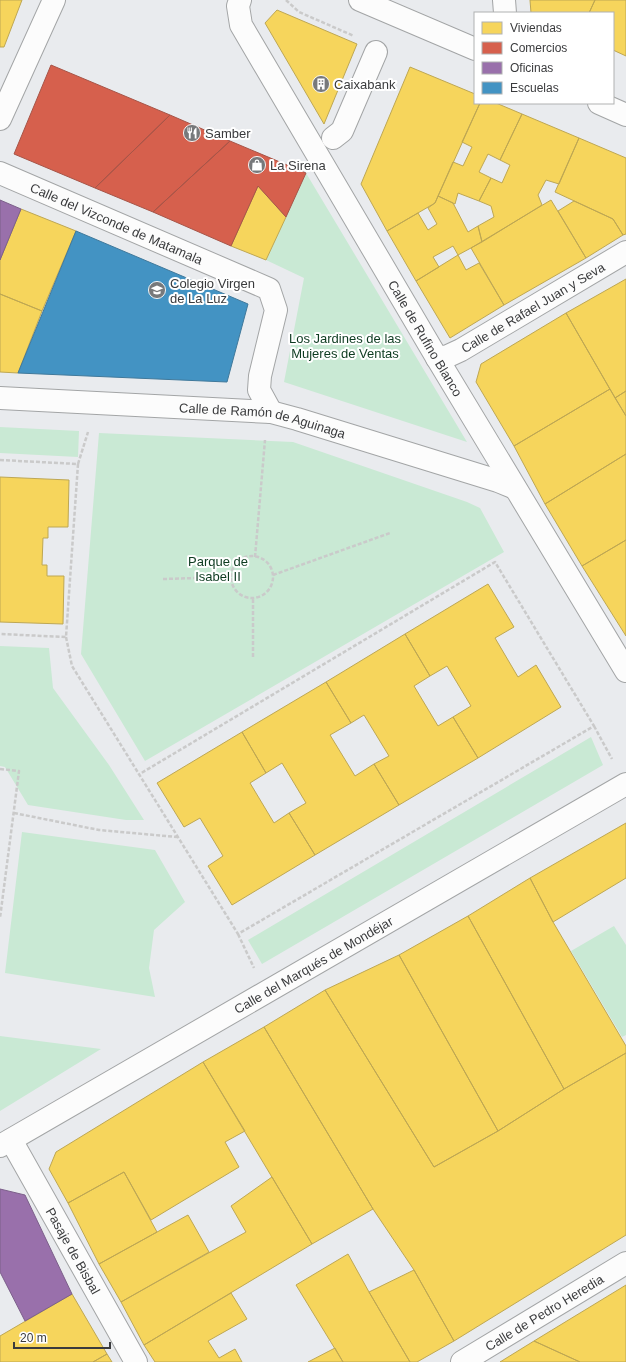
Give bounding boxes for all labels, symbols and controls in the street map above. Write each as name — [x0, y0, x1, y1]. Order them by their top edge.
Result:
legend — [474, 12, 614, 104]
text: Viviendas — [510, 21, 562, 35]
text: Comercios — [510, 41, 567, 55]
text: Oficinas — [510, 61, 553, 75]
building icon: Caixabank — [311, 74, 331, 94]
place label: Caixabank — [334, 77, 396, 92]
text: Escuelas — [510, 81, 559, 95]
restaurant icon: Samber — [182, 123, 202, 143]
place label: Samber — [205, 126, 251, 141]
shop icon: La Sirena — [247, 155, 267, 175]
place label: La Sirena — [270, 158, 326, 173]
street label: Calle del Vizconde de Matamala — [28, 180, 206, 267]
street label: Calle de Rafael Juan y Seva — [458, 259, 608, 356]
place label: Colegio Virgen de La Luz — [170, 276, 255, 306]
street label: Calle de Rufino Blanco — [385, 277, 466, 399]
school or university icon: Colegio Virgen de La Luz — [147, 280, 167, 300]
park label: Los Jardines de las Mujeres de Ventas — [289, 331, 402, 361]
street label: Calle de Ramón de Aguinaga — [179, 400, 348, 441]
park label: Parque de Isabel II — [188, 554, 248, 584]
street label: Calle del Marqués de Mondéjar — [231, 913, 396, 1017]
street label: Pasaje de Bisbal — [43, 1205, 104, 1297]
street label: Calle de Pedro Heredia — [482, 1271, 607, 1354]
scale bar — [14, 1324, 110, 1350]
text: 20 m — [20, 1331, 47, 1345]

